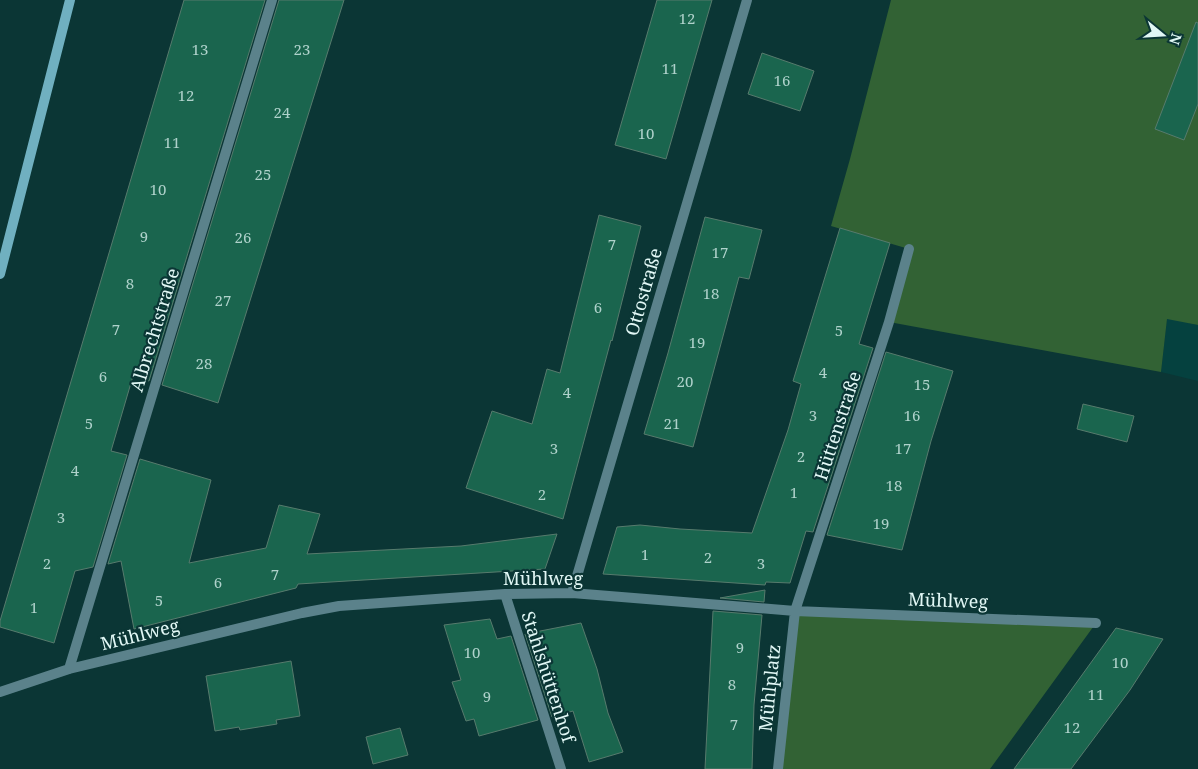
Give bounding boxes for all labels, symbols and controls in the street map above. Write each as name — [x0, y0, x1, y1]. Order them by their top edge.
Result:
house number: 12 — [679, 8, 695, 28]
north arrow — [1138, 10, 1188, 60]
text: N — [1165, 31, 1187, 47]
house number: 13 — [192, 39, 208, 59]
house number: 23 — [294, 39, 310, 59]
house number: 11 — [662, 58, 678, 78]
house number: 16 — [774, 70, 790, 90]
house number: 12 — [178, 85, 194, 105]
house number: 24 — [274, 102, 291, 122]
house number: 10 — [638, 123, 654, 143]
house number: 11 — [164, 132, 180, 152]
house number: 25 — [255, 164, 271, 184]
house number: 10 — [150, 179, 166, 199]
house number: 9 — [140, 226, 148, 246]
house number: 26 — [235, 227, 251, 247]
house number: 7 — [608, 234, 616, 254]
house number: 17 — [712, 242, 728, 262]
street label: Ottostraße — [619, 245, 667, 338]
street label: Albrechtstraße — [124, 265, 184, 394]
house number: 8 — [126, 273, 134, 293]
house number: 18 — [703, 283, 719, 303]
house number: 27 — [215, 290, 231, 310]
house number: 6 — [594, 297, 602, 317]
house number: 7 — [112, 319, 120, 339]
house number: 5 — [835, 320, 843, 340]
house number: 19 — [689, 332, 705, 352]
house number: 28 — [196, 353, 212, 373]
house number: 4 — [819, 362, 828, 382]
house number: 6 — [99, 366, 107, 386]
street label: Hüttenstraße — [808, 368, 866, 483]
house number: 20 — [677, 371, 693, 391]
house number: 15 — [914, 374, 930, 394]
house number: 4 — [563, 382, 572, 402]
house number: 3 — [809, 405, 817, 425]
house number: 16 — [904, 405, 920, 425]
house number: 5 — [85, 413, 93, 433]
house number: 21 — [664, 413, 680, 433]
house number: 3 — [550, 438, 558, 458]
house number: 17 — [895, 438, 911, 458]
house number: 2 — [797, 446, 805, 466]
house number: 4 — [71, 460, 80, 480]
house number: 18 — [886, 475, 902, 495]
house number: 1 — [790, 482, 798, 502]
house number: 2 — [538, 484, 546, 504]
house number: 3 — [57, 507, 65, 527]
house number: 19 — [873, 513, 889, 533]
house number: 1 — [641, 544, 649, 564]
house number: 2 — [704, 547, 712, 567]
house number: 2 — [43, 553, 51, 573]
house number: 3 — [757, 553, 765, 573]
house number: 7 — [271, 564, 279, 584]
street label: Mühlweg — [503, 566, 583, 590]
house number: 6 — [214, 572, 222, 592]
street label: Mühlweg — [908, 587, 989, 613]
house number: 5 — [155, 590, 163, 610]
house number: 1 — [30, 597, 38, 617]
street label: Stahlshüttenhof — [516, 608, 582, 747]
street label: Mühlweg — [98, 613, 182, 655]
house number: 9 — [736, 637, 744, 657]
house number: 10 — [464, 642, 480, 662]
street label: Mühlplatz — [752, 643, 786, 733]
house number: 10 — [1112, 652, 1128, 672]
house number: 8 — [728, 674, 736, 694]
house number: 11 — [1088, 684, 1104, 704]
house number: 9 — [483, 686, 491, 706]
house number: 7 — [730, 714, 738, 734]
house number: 12 — [1064, 717, 1080, 737]

